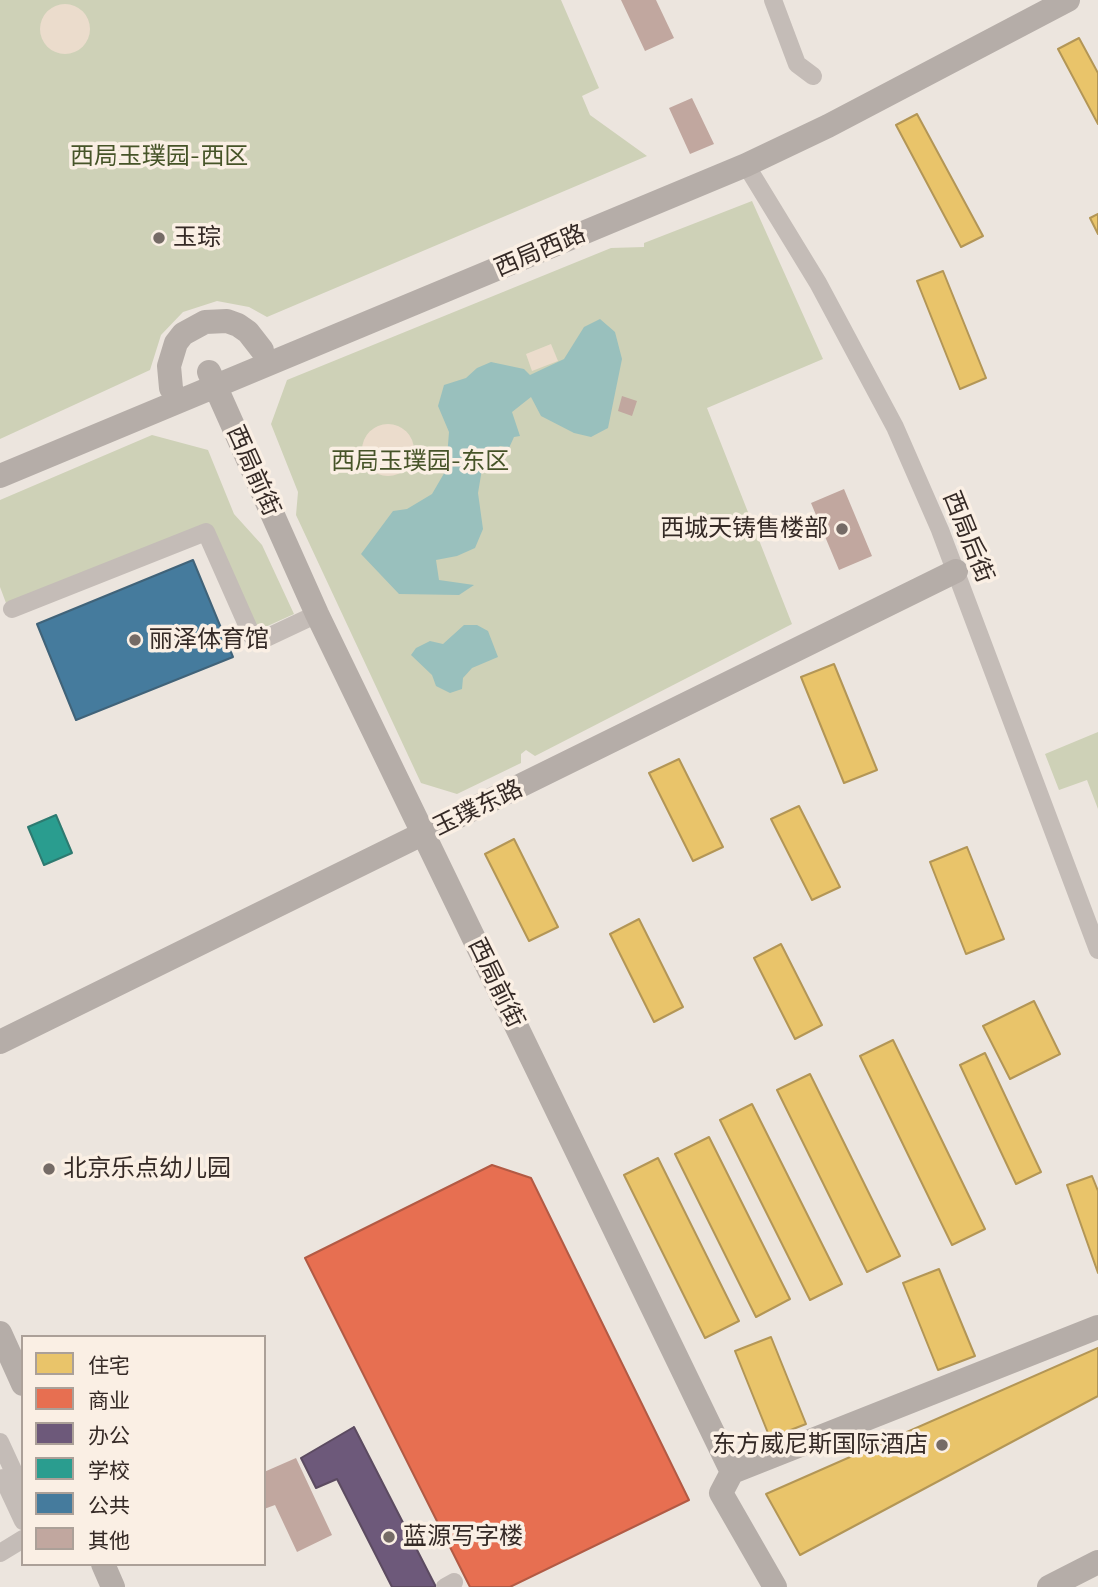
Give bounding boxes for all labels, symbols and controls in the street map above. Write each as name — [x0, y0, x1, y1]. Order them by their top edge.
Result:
park label: 西局玉璞园-西区 — [70, 143, 248, 171]
street label: 西局西路 — [490, 219, 590, 283]
place label: 玉琮 — [173, 224, 221, 252]
marker: 玉琮 — [151, 230, 167, 246]
street label: 西局前街 — [220, 421, 286, 521]
park label: 西局玉璞园-东区 — [331, 448, 509, 476]
street label: 西局后街 — [937, 487, 999, 587]
place label: 西城天铸售楼部 — [660, 515, 828, 543]
marker: 西城天铸售楼部 — [834, 521, 850, 537]
place label: 丽泽体育馆 — [149, 626, 269, 654]
marker: 丽泽体育馆 — [127, 632, 143, 648]
street label: 玉璞东路 — [429, 774, 527, 842]
street label: 西局前街 — [462, 934, 530, 1032]
place label: 北京乐点幼儿园 — [63, 1155, 231, 1183]
marker: 北京乐点幼儿园 — [41, 1161, 57, 1177]
legend — [21, 1335, 266, 1566]
text: 住宅 — [88, 1352, 130, 1378]
text: 商业 — [88, 1387, 130, 1413]
text: 办公 — [88, 1422, 130, 1448]
place label: 东方威尼斯国际酒店 — [712, 1431, 928, 1459]
marker: 东方威尼斯国际酒店 — [934, 1437, 950, 1453]
text: 学校 — [88, 1457, 130, 1483]
text: 公共 — [88, 1492, 130, 1518]
place label: 蓝源写字楼 — [403, 1523, 523, 1551]
text: 其他 — [88, 1527, 130, 1553]
marker: 蓝源写字楼 — [381, 1529, 397, 1545]

